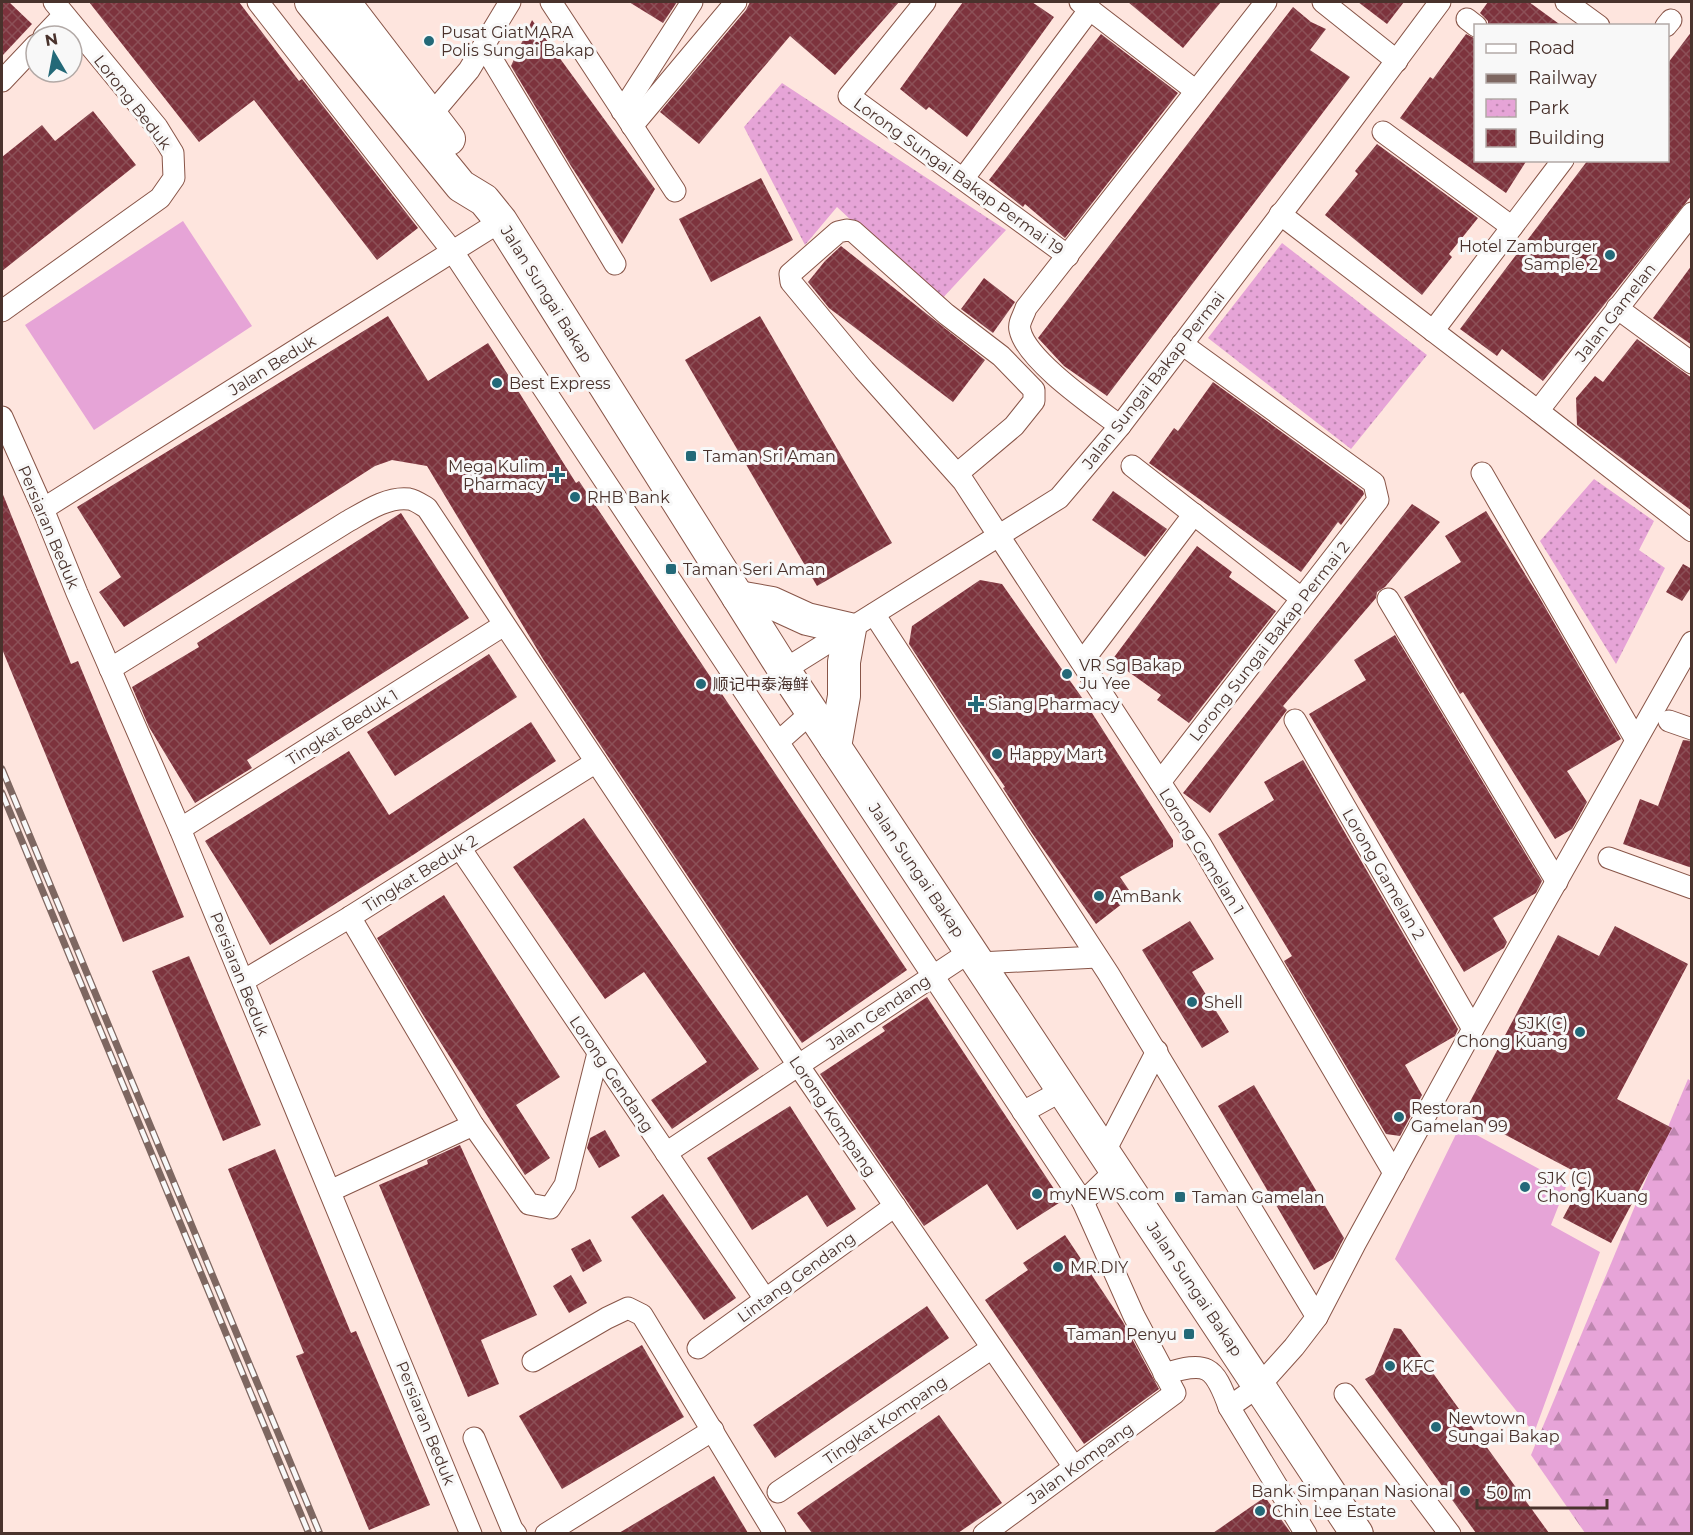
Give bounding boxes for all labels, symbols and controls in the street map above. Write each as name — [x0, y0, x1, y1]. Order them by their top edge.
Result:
place label: Pusat GiatMARA Polis Sungai Bakap — [441, 23, 595, 60]
north arrow — [24, 24, 84, 84]
legend — [1474, 24, 1669, 162]
text: N — [43, 29, 60, 50]
marker: Pusat GiatMARA Polis Sungai Bakap — [422, 34, 436, 48]
text: Road — [1528, 37, 1575, 59]
street label: Lorong Beduk — [90, 51, 176, 154]
text: Railway — [1528, 67, 1597, 89]
street label: Lorong Sungai Bakap Permai 19 — [850, 94, 1067, 259]
text: Park — [1528, 97, 1569, 119]
text: Building — [1528, 127, 1605, 149]
street label: Jalan Sungai Bakap — [496, 222, 596, 366]
place label: Hotel Zamburger Sample 2 — [1459, 237, 1598, 274]
marker: Hotel Zamburger Sample 2 — [1603, 248, 1617, 262]
street label: Jalan Gamelan — [1571, 259, 1660, 366]
street label: Jalan Sungai Bakap Permai — [1078, 288, 1229, 474]
street label: Jalan Beduk — [224, 331, 320, 400]
place label: Best Express — [509, 374, 611, 393]
marker: Best Express — [490, 376, 504, 390]
place label: Taman Sri Aman — [703, 447, 836, 466]
marker: Taman Sri Aman — [684, 449, 698, 463]
place label: Mega Kulim Pharmacy — [448, 457, 545, 494]
street label: Persiaran Beduk — [14, 463, 83, 592]
marker: Mega Kulim Pharmacy — [550, 468, 564, 482]
place label: RHB Bank — [587, 488, 670, 507]
marker: RHB Bank — [568, 490, 582, 504]
street label: Lorong Sungai Bakap Permai 2 — [1185, 538, 1353, 745]
place label: Taman Seri Aman — [683, 560, 826, 579]
marker: Taman Seri Aman — [664, 562, 678, 576]
place label: VR Sg Bakap Ju Yee — [1078, 656, 1182, 693]
marker: VR Sg Bakap Ju Yee — [1060, 667, 1074, 681]
place label: 顺记中泰海鲜 — [713, 675, 809, 694]
marker: 顺记中泰海鲜 — [694, 677, 708, 691]
street label: Tingkat Beduk 1 — [283, 686, 401, 769]
place label: Siang Pharmacy — [988, 695, 1120, 714]
marker: Siang Pharmacy — [969, 697, 983, 711]
place label: Happy Mart — [1009, 745, 1104, 764]
marker: Happy Mart — [990, 747, 1004, 761]
street label: Lorong Gemelan 1 — [1155, 785, 1248, 918]
street label: Jalan Sungai Bakap — [864, 799, 969, 941]
street label: Lorong Gamelan 2 — [1338, 805, 1429, 943]
street label: Tingkat Beduk 2 — [360, 831, 481, 916]
place label: AmBank — [1111, 887, 1182, 906]
marker: AmBank — [1092, 889, 1106, 903]
street label: Persiaran Beduk — [206, 909, 273, 1039]
street label: Jalan Gendang — [822, 971, 934, 1055]
place label: Shell — [1204, 993, 1243, 1012]
marker: Shell — [1185, 995, 1199, 1009]
street label: Lorong Gendang — [566, 1012, 658, 1136]
place label: SJK(C) Chong Kuang — [1457, 1014, 1568, 1051]
marker: SJK(C) Chong Kuang — [1573, 1025, 1587, 1039]
street label: Lorong Kompang — [785, 1052, 880, 1180]
place label: Restoran Gamelan 99 — [1411, 1099, 1508, 1136]
marker: Restoran Gamelan 99 — [1392, 1110, 1406, 1124]
place label: SJK (C) Chong Kuang — [1537, 1169, 1648, 1206]
marker: SJK (C) Chong Kuang — [1518, 1180, 1532, 1194]
place label: myNEWS.com — [1049, 1185, 1165, 1204]
marker: myNEWS.com — [1030, 1187, 1044, 1201]
place label: Taman Gamelan — [1192, 1188, 1325, 1207]
marker: Taman Gamelan — [1173, 1190, 1187, 1204]
street label: Jalan Sungai Bakap — [1142, 1218, 1247, 1360]
street label: Lintang Gendang — [734, 1228, 859, 1327]
place label: MR.DIY — [1070, 1258, 1129, 1277]
marker: MR.DIY — [1051, 1260, 1065, 1274]
place label: Taman Penyu — [1067, 1325, 1177, 1344]
marker: Taman Penyu — [1182, 1327, 1196, 1341]
place label: KFC — [1402, 1357, 1435, 1376]
street label: Persiaran Beduk — [392, 1358, 459, 1488]
marker: KFC — [1383, 1359, 1397, 1373]
street label: Tingkat Kompang — [820, 1372, 951, 1469]
place label: Newtown Sungai Bakap — [1448, 1409, 1560, 1446]
street label: Jalan Kompang — [1023, 1419, 1137, 1509]
marker: Newtown Sungai Bakap — [1429, 1420, 1443, 1434]
scale bar — [1477, 1472, 1608, 1510]
place label: Bank Simpanan Nasional — [1251, 1482, 1453, 1501]
text: 50 m — [1486, 1482, 1532, 1504]
marker: Bank Simpanan Nasional — [1458, 1484, 1472, 1498]
place label: Chin Lee Estate — [1272, 1502, 1396, 1521]
marker: Chin Lee Estate — [1253, 1504, 1267, 1518]

